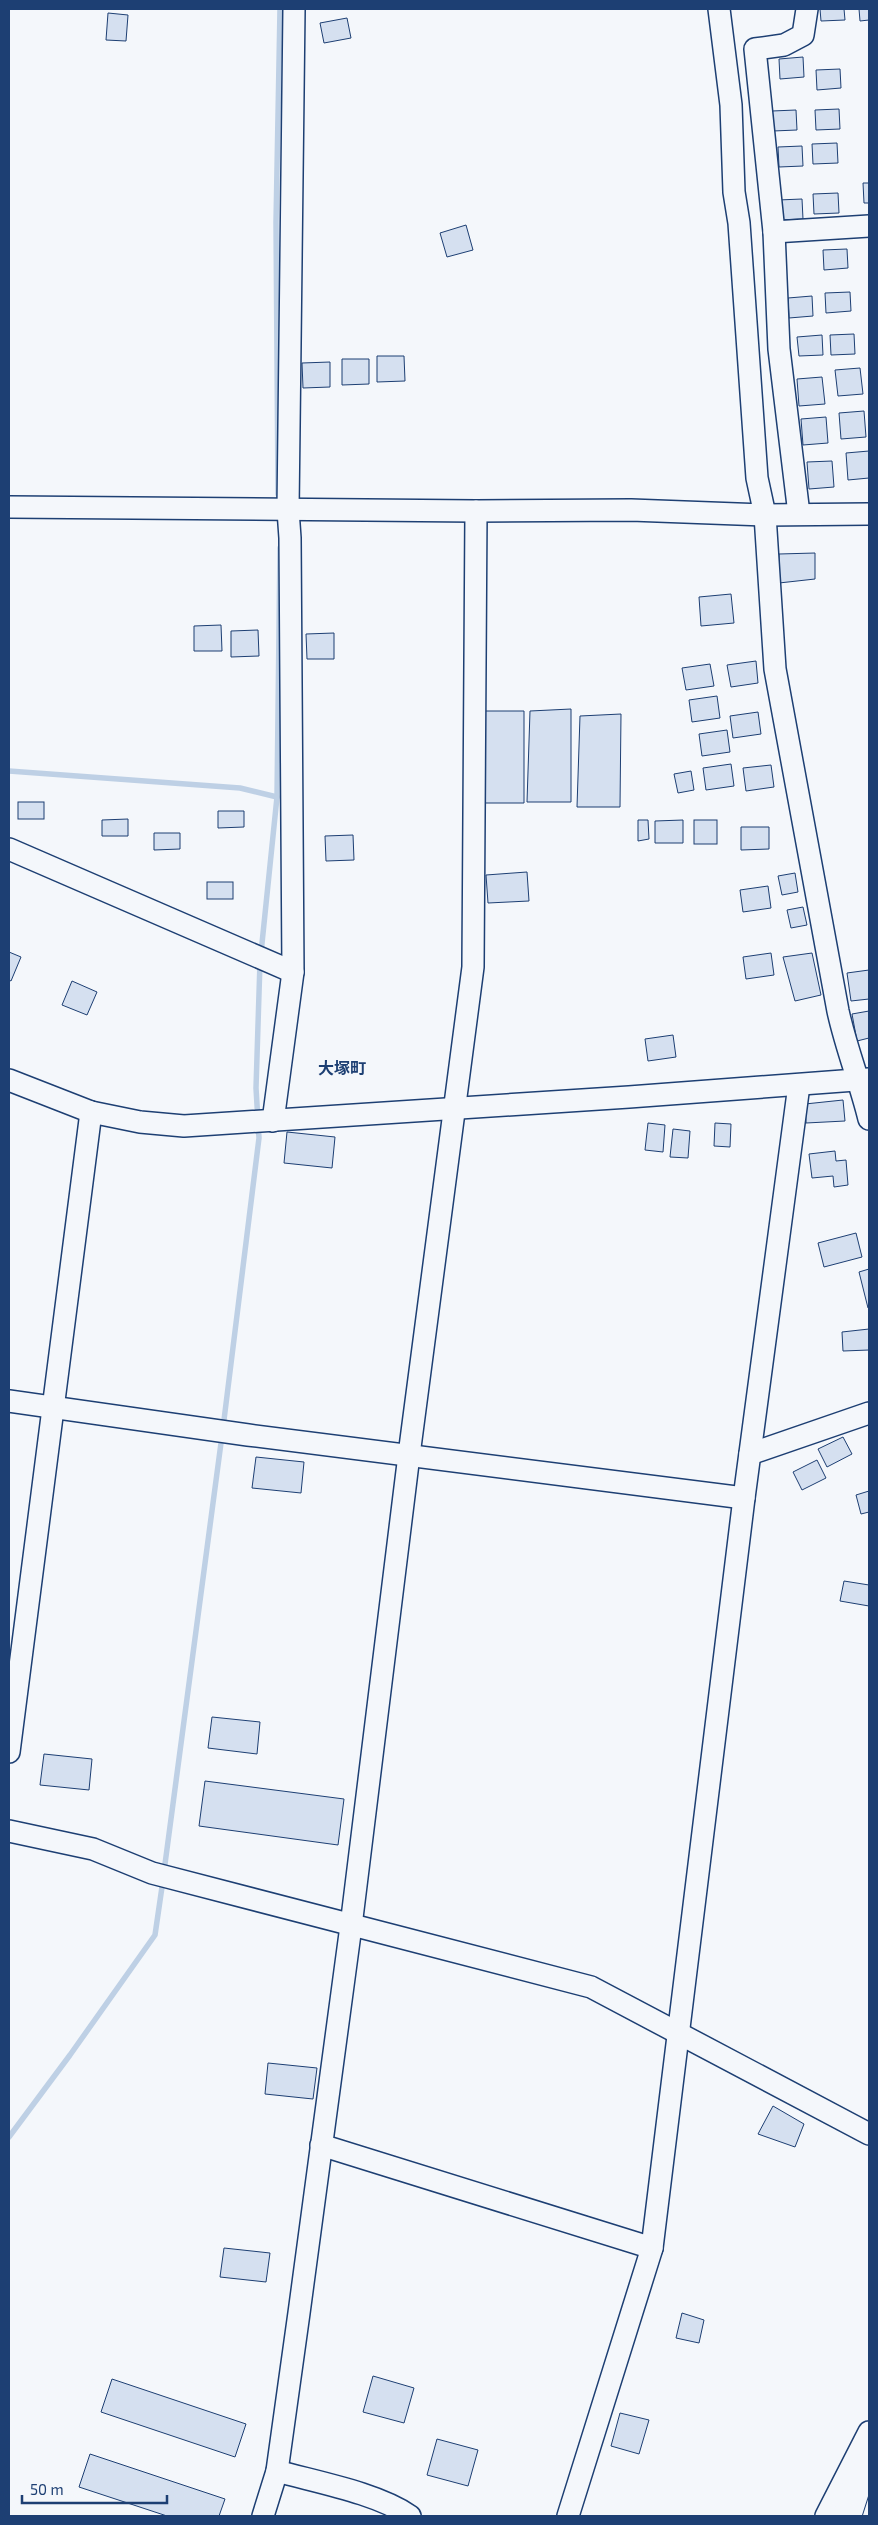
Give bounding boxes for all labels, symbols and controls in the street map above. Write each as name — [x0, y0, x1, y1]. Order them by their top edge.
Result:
district label: 大塚町 — [318, 1058, 366, 1077]
scale bar — [22, 2472, 168, 2504]
text: 50 m — [30, 2480, 64, 2498]

